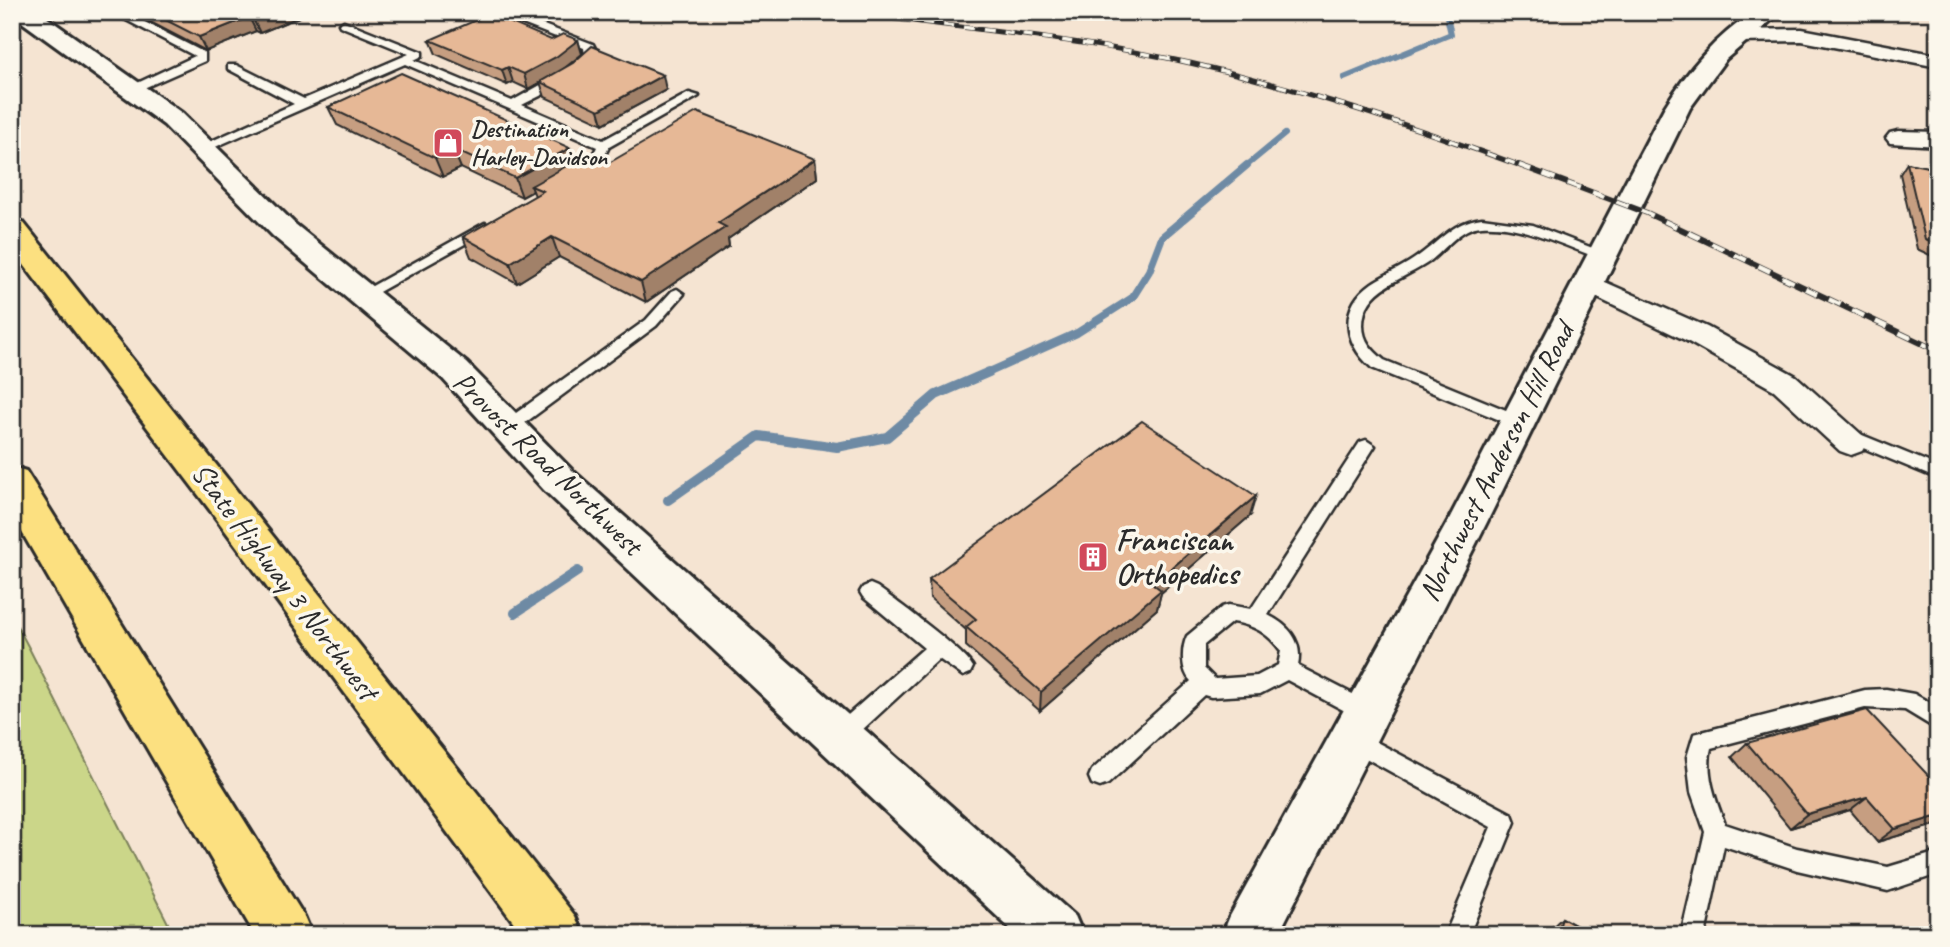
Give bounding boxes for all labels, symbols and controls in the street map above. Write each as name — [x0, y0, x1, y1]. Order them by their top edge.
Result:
place label: Destination Harley-Davidson — [471, 114, 608, 172]
shop icon: Destination Harley-Davidson — [431, 126, 465, 160]
street label: Northwest Anderson Hill Road — [1409, 313, 1585, 607]
street label: Provost Road Northwest — [445, 363, 653, 565]
street label: State Highway 3 Northwest — [183, 455, 389, 710]
place label: Franciscan Orthopedics — [1116, 521, 1241, 593]
building icon: Franciscan Orthopedics — [1076, 540, 1110, 574]

